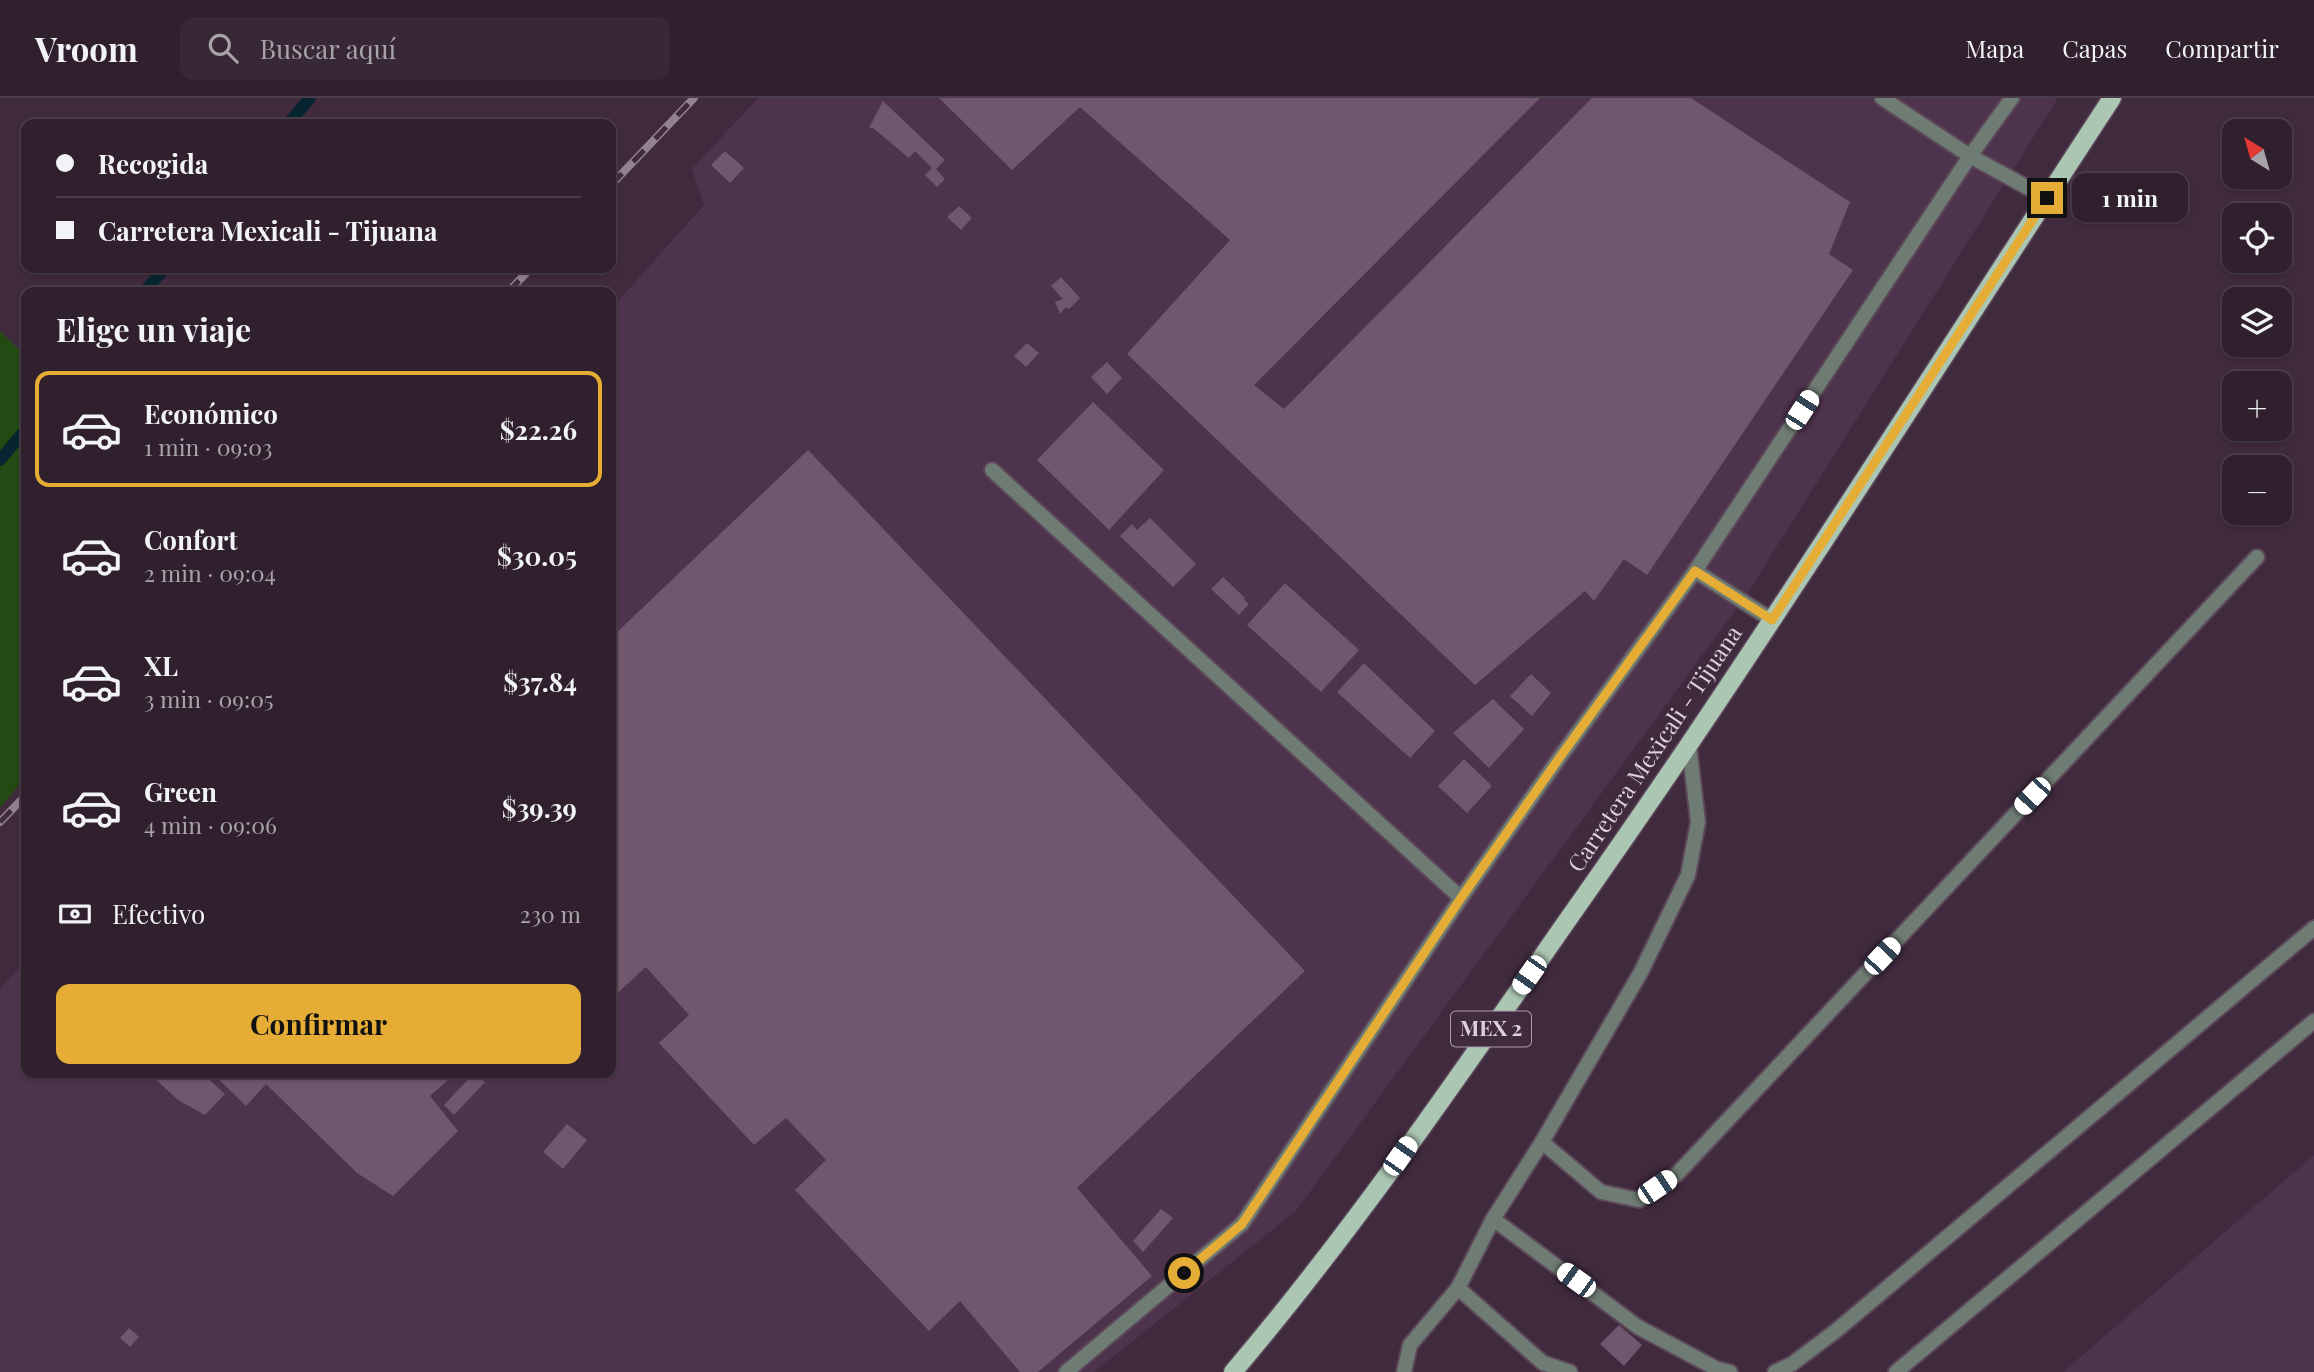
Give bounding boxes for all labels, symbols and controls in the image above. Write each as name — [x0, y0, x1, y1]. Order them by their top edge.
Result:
search box — [180, 17, 670, 80]
text: Vroom — [35, 26, 138, 70]
icon: search — [204, 29, 242, 67]
text: Buscar aquí — [260, 31, 396, 66]
text: Mapa — [1966, 32, 2024, 64]
text: Capas — [2062, 32, 2127, 64]
text: Compartir — [2165, 32, 2279, 64]
north arrow — [2222, 119, 2292, 189]
map controls — [2222, 119, 2292, 525]
text: Recogida — [98, 146, 208, 181]
callout: 1 min — [2072, 174, 2187, 222]
route end — [2031, 182, 2063, 214]
text: 1 min — [2102, 182, 2158, 213]
button: locate — [2222, 203, 2292, 273]
text: Carretera Mexicali - Tijuana — [98, 213, 437, 248]
button: layers — [2222, 287, 2292, 357]
text: Elige un viaje — [56, 307, 251, 350]
button: + — [2222, 371, 2292, 441]
car — [1782, 387, 1823, 433]
text: Económico — [144, 396, 278, 431]
icon: car — [60, 398, 123, 461]
text: $22.26 — [500, 412, 577, 447]
text: 1 min · 09:03 — [144, 431, 272, 462]
button: − — [2222, 455, 2292, 525]
text: Confort — [144, 522, 238, 557]
icon: car — [60, 524, 123, 587]
text: $30.05 — [497, 538, 577, 573]
text: 2 min · 09:04 — [144, 557, 276, 588]
street label: Carretera Mexicali - Tijuana — [1560, 618, 1748, 877]
text: XL — [144, 648, 178, 683]
icon: car — [60, 650, 123, 713]
text: $37.84 — [503, 664, 577, 699]
text: 3 min · 09:05 — [144, 683, 274, 714]
car — [2010, 773, 2055, 819]
text: Green — [144, 774, 217, 809]
icon: car — [60, 776, 123, 839]
text: $39.39 — [502, 790, 577, 825]
text: 4 min · 09:06 — [144, 809, 277, 840]
icon: cash — [56, 895, 94, 933]
text: Efectivo — [112, 896, 205, 931]
text: 230 m — [520, 898, 581, 929]
car — [1860, 933, 1905, 979]
car — [1509, 952, 1550, 998]
button: Confirmar — [56, 984, 581, 1064]
road number: MEX 2 — [1451, 1012, 1531, 1046]
car — [1380, 1133, 1421, 1179]
car — [1634, 1167, 1681, 1207]
route start — [1168, 1257, 1200, 1289]
car — [1553, 1259, 1600, 1301]

